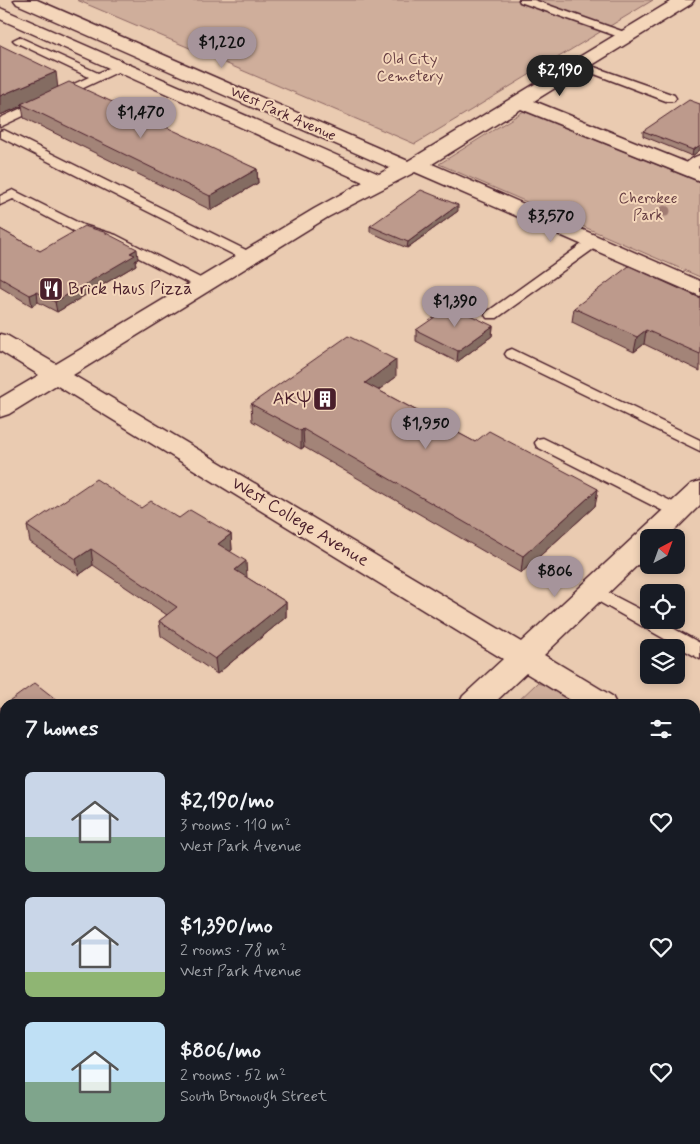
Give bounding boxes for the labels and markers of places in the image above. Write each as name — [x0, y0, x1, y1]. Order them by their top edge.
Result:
pin: $1,220 — [181, 27, 263, 69]
pin: $2,190 — [519, 54, 601, 97]
pin: $1,470 — [100, 96, 182, 139]
pin: $3,570 — [510, 200, 592, 243]
restaurant icon: Brick Haus Pizza — [38, 276, 64, 302]
place label: Brick Haus Pizza — [68, 277, 193, 301]
pin: $1,390 — [414, 286, 496, 328]
building icon: AKΨ — [312, 386, 338, 412]
place label: AKΨ — [273, 387, 311, 411]
pin: $1,950 — [385, 408, 467, 450]
pin: $806 — [525, 556, 585, 598]

